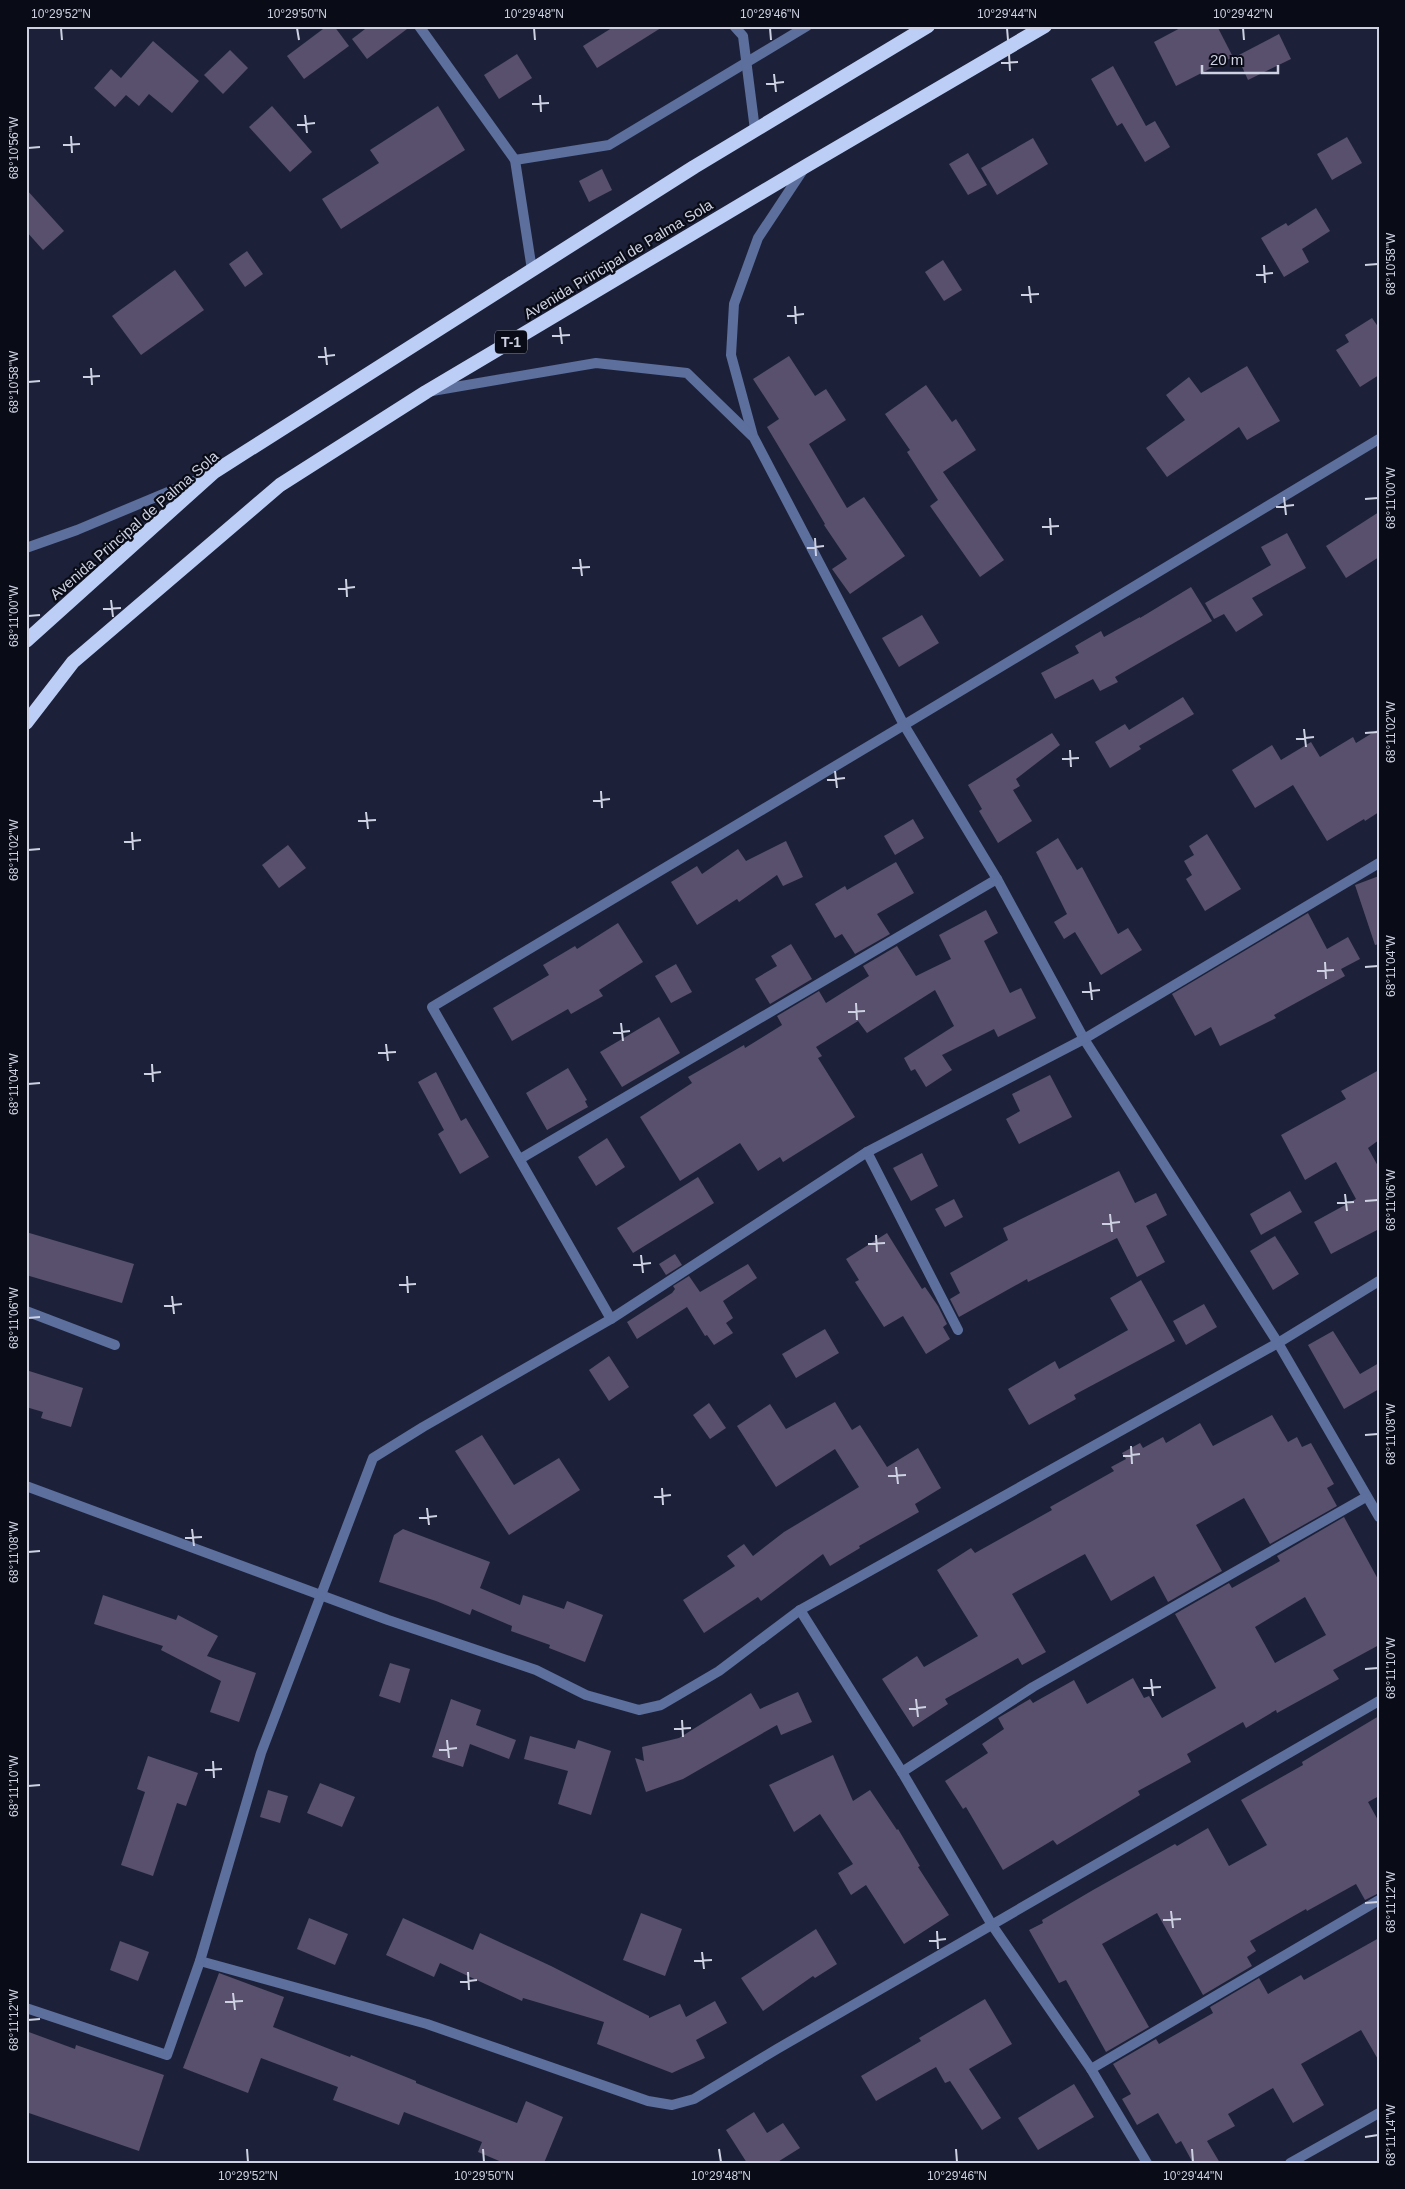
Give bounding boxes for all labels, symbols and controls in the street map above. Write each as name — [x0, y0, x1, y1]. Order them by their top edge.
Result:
text: 10°29'52"N — [31, 7, 91, 21]
text: 10°29'50"N — [267, 7, 327, 21]
text: 10°29'48"N — [504, 7, 564, 21]
text: 10°29'46"N — [740, 7, 800, 21]
text: 10°29'44"N — [977, 7, 1037, 21]
text: 10°29'42"N — [1213, 7, 1273, 21]
scale bar — [1202, 42, 1279, 74]
text: 20 m — [1210, 51, 1243, 68]
text: 68°10'56"W — [7, 116, 21, 179]
street label: Avenida Principal de Palma Sola — [520, 195, 716, 322]
text: 68°10'58"W — [1384, 232, 1398, 295]
road number: T-1 — [495, 331, 527, 354]
text: 68°10'58"W — [7, 350, 21, 413]
street label: Avenida Principal de Palma Sola — [46, 447, 222, 603]
text: 68°11'00"W — [1384, 466, 1398, 529]
text: 68°11'00"W — [7, 584, 21, 647]
text: 68°11'02"W — [1384, 700, 1398, 763]
text: 68°11'02"W — [7, 818, 21, 881]
text: 68°11'04"W — [1384, 934, 1398, 997]
text: 68°11'04"W — [7, 1052, 21, 1115]
text: 68°11'06"W — [1384, 1168, 1398, 1231]
text: 68°11'06"W — [7, 1286, 21, 1349]
text: 68°11'08"W — [1384, 1402, 1398, 1465]
text: 68°11'08"W — [7, 1520, 21, 1583]
text: 68°11'10"W — [1384, 1636, 1398, 1699]
text: 68°11'10"W — [7, 1754, 21, 1817]
text: 68°11'12"W — [1384, 1870, 1398, 1933]
text: 68°11'12"W — [7, 1988, 21, 2051]
text: 68°11'14"W — [1384, 2103, 1398, 2166]
text: 10°29'52"N — [218, 2169, 278, 2183]
text: 10°29'50"N — [454, 2169, 514, 2183]
text: 10°29'48"N — [691, 2169, 751, 2183]
text: 10°29'46"N — [927, 2169, 987, 2183]
text: 10°29'44"N — [1163, 2169, 1223, 2183]

